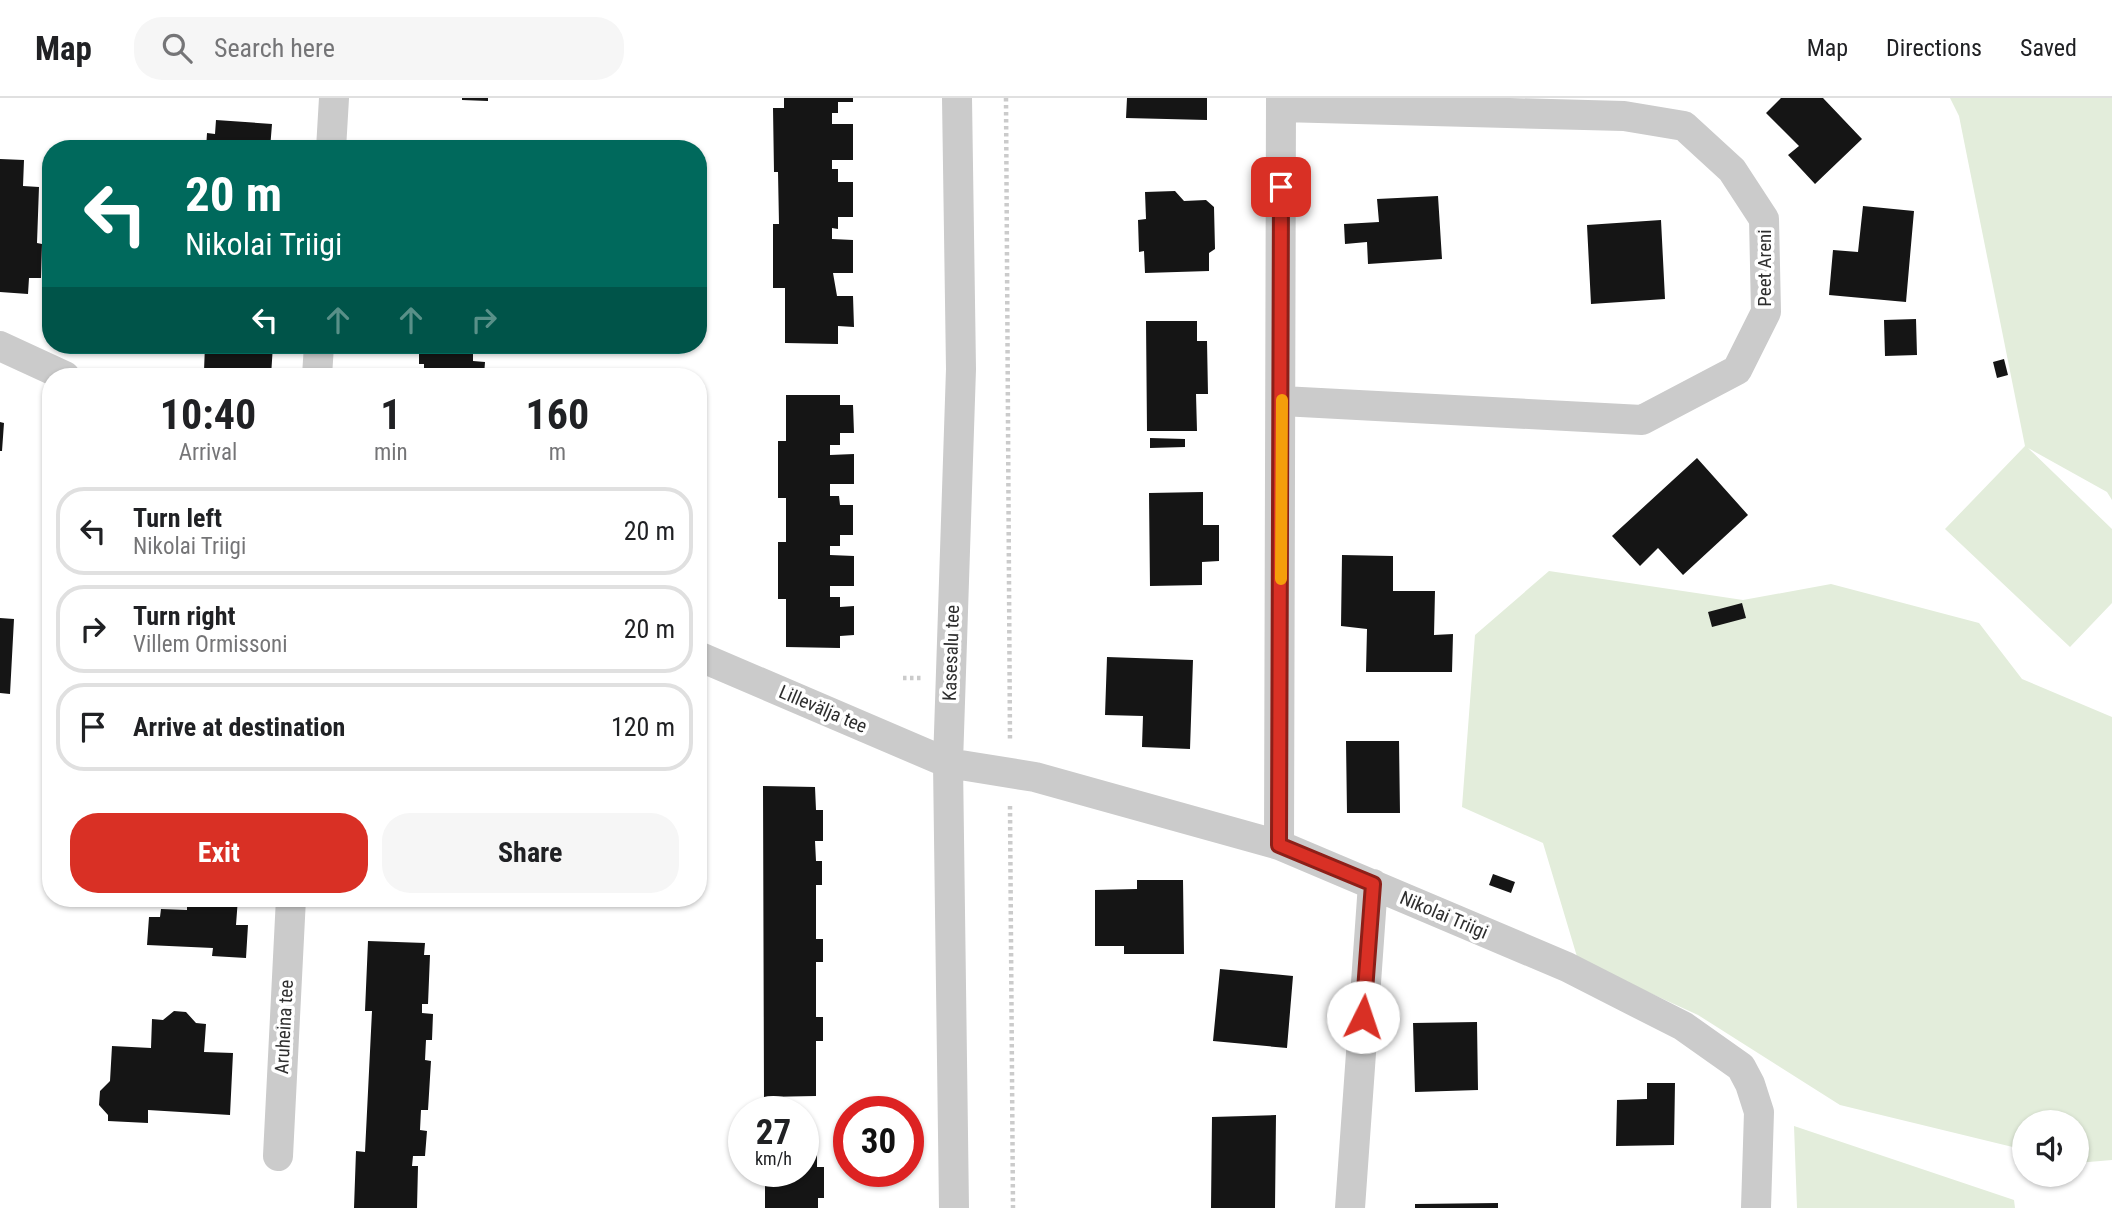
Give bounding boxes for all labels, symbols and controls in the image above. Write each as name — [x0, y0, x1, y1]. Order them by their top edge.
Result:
search box — [134, 17, 624, 80]
text: Map — [35, 29, 92, 68]
icon: search — [158, 29, 196, 67]
text: Search here — [214, 33, 335, 63]
text: Map — [1807, 34, 1848, 62]
text: Directions — [1886, 34, 1982, 62]
text: Saved — [2020, 34, 2077, 62]
pin — [1251, 157, 1311, 217]
text: 20 m — [185, 166, 282, 223]
icon: left — [70, 168, 161, 259]
icon: arrive — [1262, 168, 1300, 206]
text: Nikolai Triigi — [185, 225, 342, 263]
street label: Peet Areni — [1753, 229, 1776, 307]
icon: left — [246, 301, 284, 339]
icon: ahead — [319, 301, 357, 339]
icon: ahead — [392, 301, 430, 339]
icon: right — [465, 301, 503, 339]
text: 10:40 — [160, 390, 256, 439]
text: 1 — [380, 390, 401, 439]
text: 160 — [525, 390, 589, 439]
text: Arrival — [179, 439, 237, 466]
text: min — [374, 439, 408, 466]
text: m — [549, 439, 566, 466]
text: Turn left — [133, 503, 222, 533]
icon: left — [74, 512, 112, 550]
text: 20 m — [624, 516, 675, 546]
text: Nikolai Triigi — [133, 533, 246, 560]
text: Turn right — [133, 601, 235, 631]
street label: Kasesalu tee — [938, 604, 964, 701]
icon: right — [74, 610, 112, 648]
text: 20 m — [624, 614, 675, 644]
text: Villem Ormissoni — [133, 631, 287, 658]
street label: Lillevälja tee — [775, 680, 871, 738]
icon: arrive — [74, 708, 112, 746]
text: Arrive at destination — [133, 712, 345, 742]
text: 120 m — [611, 712, 675, 742]
button: Exit — [70, 813, 368, 893]
button: Share — [382, 813, 679, 893]
street label: Nikolai Triigi — [1396, 886, 1492, 944]
street label: Aruheina tee — [270, 979, 298, 1075]
position arrow — [1326, 980, 1400, 1054]
speed limit sign: 30 — [833, 1096, 924, 1187]
map controls — [2012, 1110, 2089, 1187]
button: sound — [2012, 1110, 2089, 1187]
text: 27 — [756, 1112, 791, 1153]
text: km/h — [755, 1148, 792, 1169]

